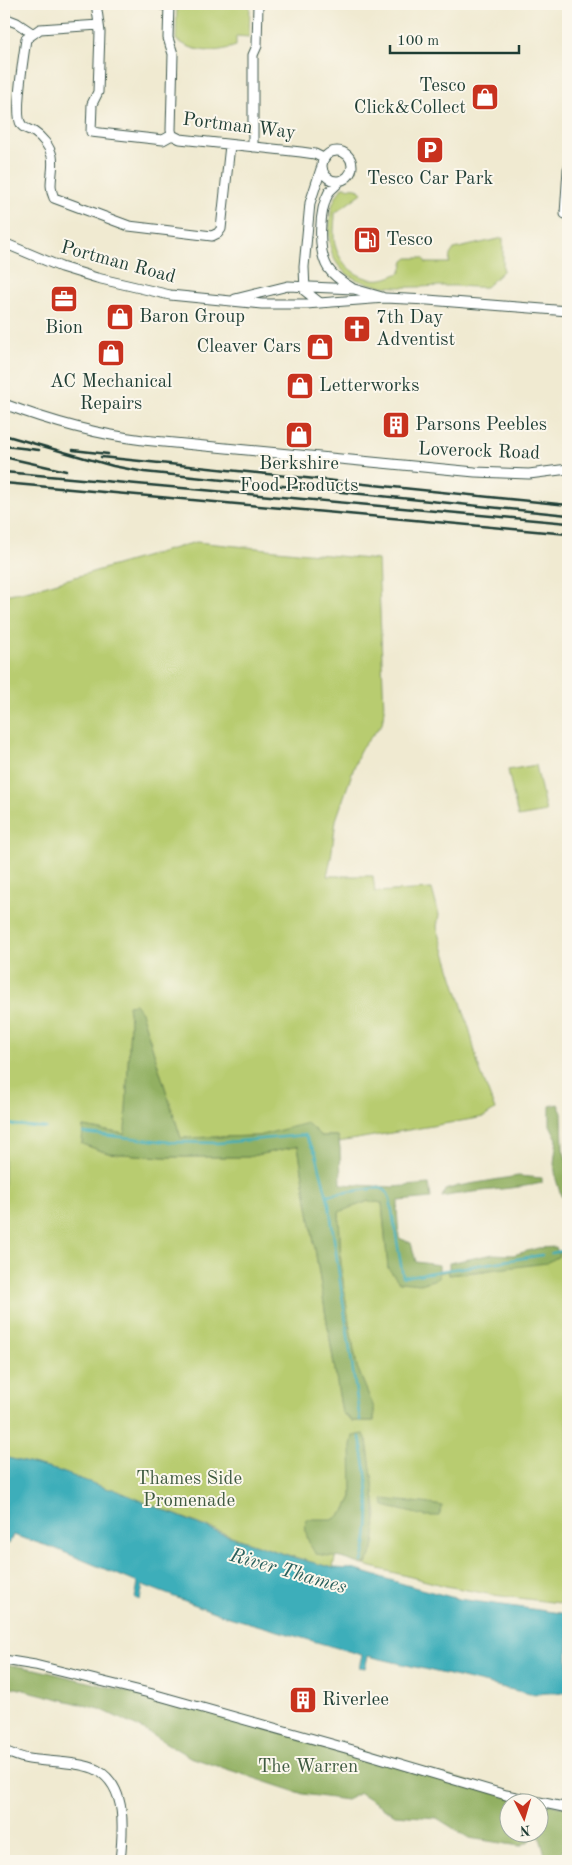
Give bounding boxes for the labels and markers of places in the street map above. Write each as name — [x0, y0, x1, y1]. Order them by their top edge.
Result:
place label: Tesco Click&Collect — [354, 77, 466, 118]
shop icon: Tesco Click&Collect — [470, 82, 500, 112]
parking icon: Tesco Car Park — [415, 135, 445, 165]
place label: Tesco Car Park — [367, 170, 493, 189]
fuel station icon: Tesco — [352, 225, 382, 255]
place label: Tesco — [386, 231, 433, 250]
office icon: Bion — [49, 284, 79, 314]
shop icon: Baron Group — [105, 302, 135, 332]
place label: Baron Group — [139, 308, 245, 327]
place label: 7th Day Adventist — [376, 309, 455, 350]
church icon: 7th Day Adventist — [342, 314, 372, 344]
place label: Bion — [45, 319, 83, 338]
shop icon: Cleaver Cars — [305, 332, 335, 362]
shop icon: AC Mechanical Repairs — [96, 338, 126, 368]
place label: Cleaver Cars — [196, 338, 301, 357]
shop icon: Letterworks — [285, 371, 315, 401]
place label: AC Mechanical Repairs — [50, 373, 172, 414]
place label: Letterworks — [319, 377, 419, 396]
building icon: Parsons Peebles — [381, 410, 411, 440]
place label: Parsons Peebles — [415, 416, 547, 435]
shop icon: Berkshire Food Products — [284, 420, 314, 450]
place label: Berkshire Food Products — [240, 455, 358, 496]
building icon: Riverlee — [288, 1685, 318, 1715]
place label: Riverlee — [322, 1691, 389, 1710]

